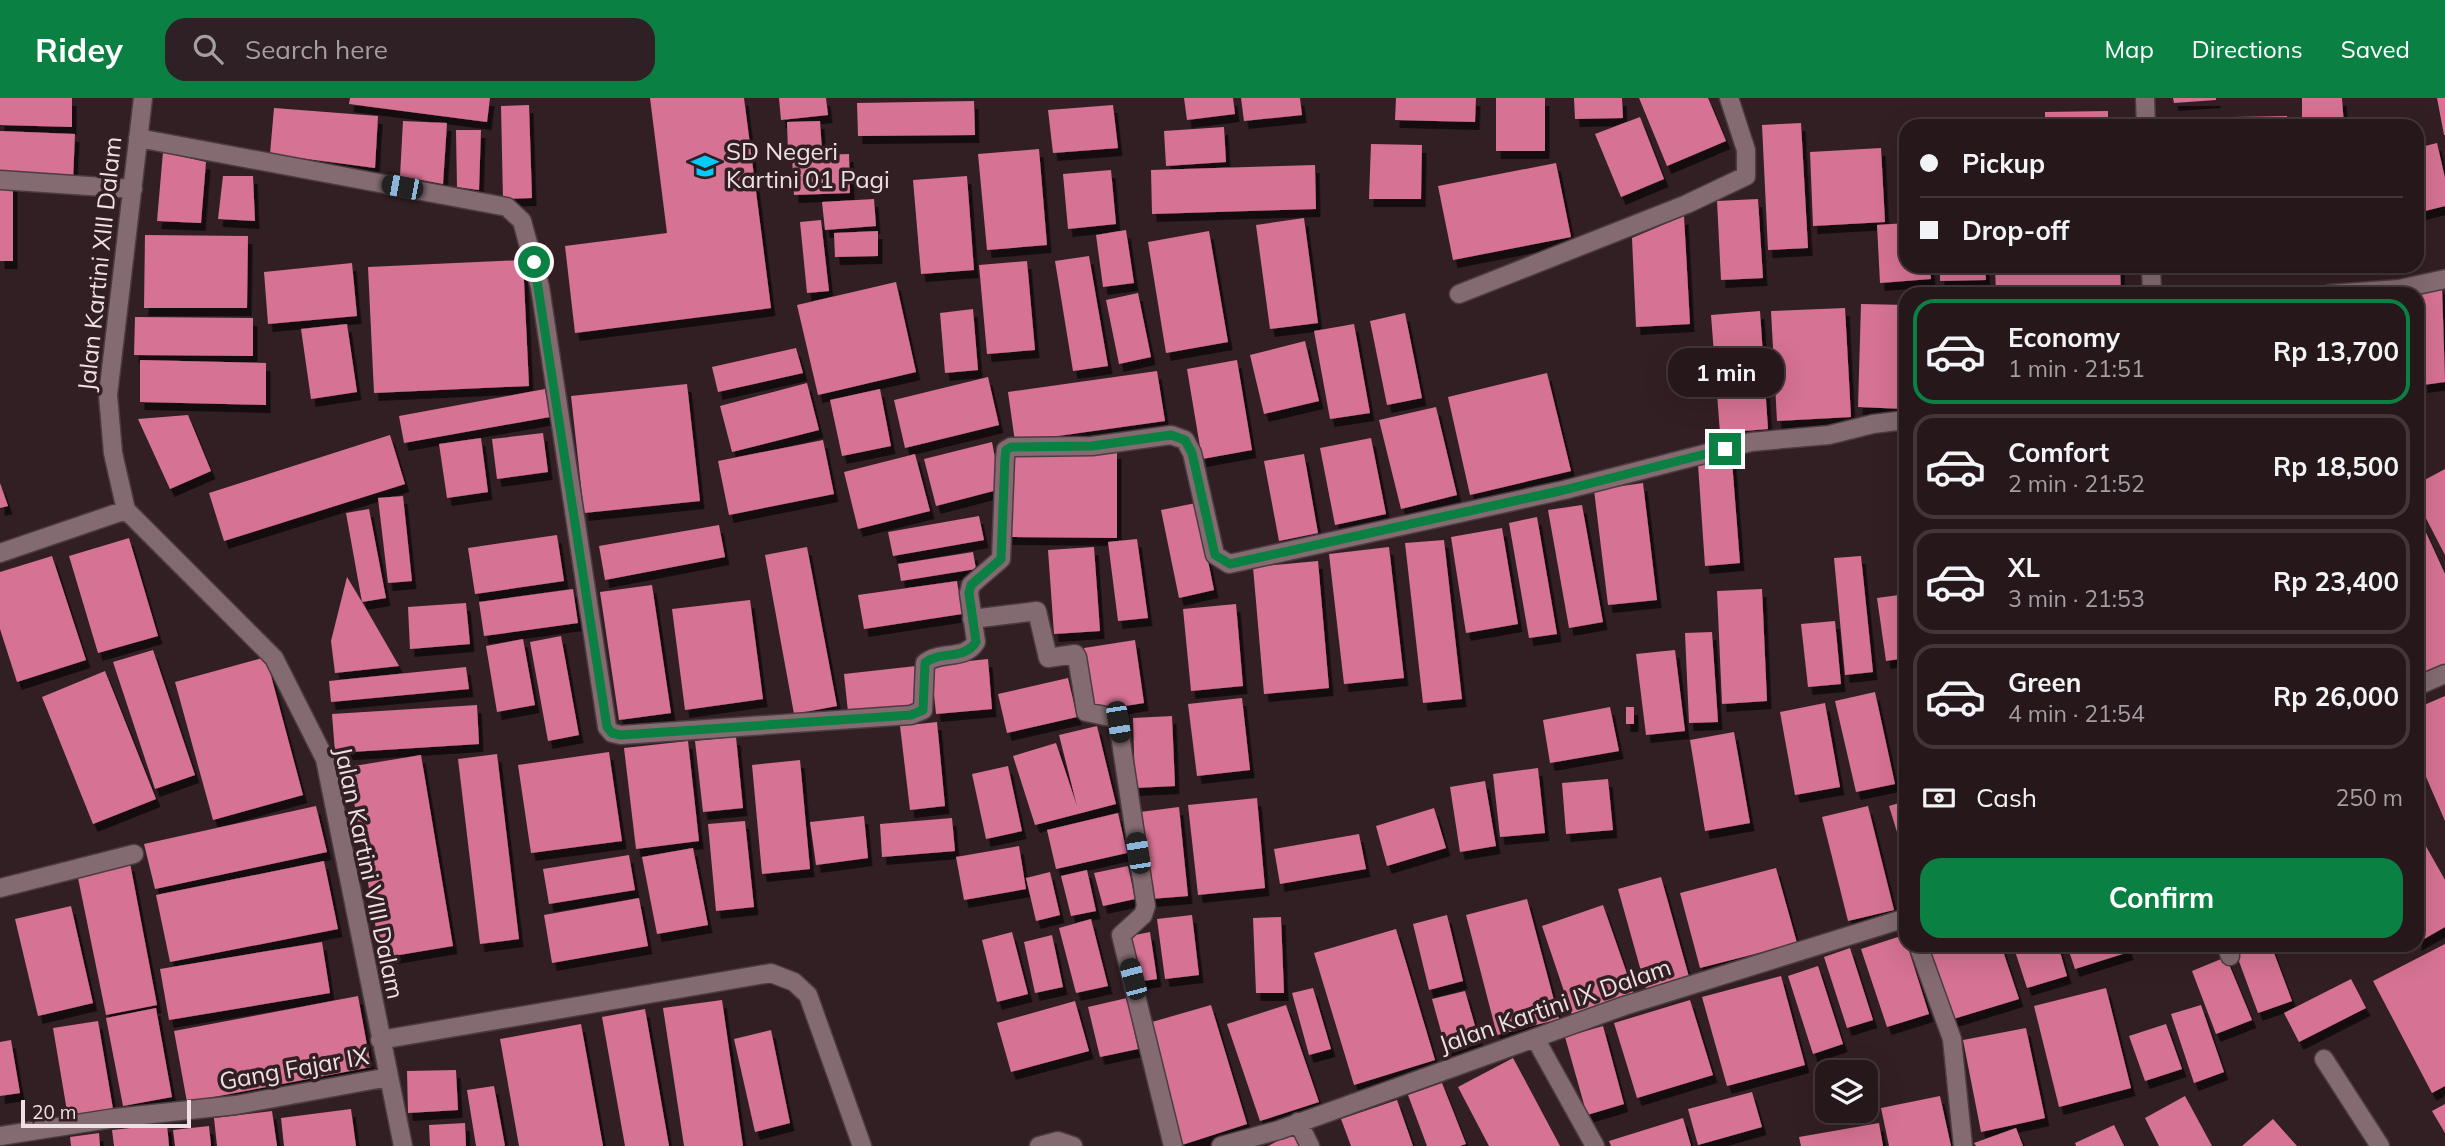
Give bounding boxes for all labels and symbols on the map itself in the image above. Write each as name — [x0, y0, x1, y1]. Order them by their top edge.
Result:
street label: Jalan Kartini XIII Dalam — [71, 135, 127, 393]
place label: SD Negeri Kartini 01 Pagi — [726, 136, 890, 194]
school or university icon: SD Negeri Kartini 01 Pagi — [690, 151, 720, 181]
car — [380, 173, 425, 201]
route start — [518, 246, 550, 278]
callout: 1 min — [1667, 348, 1783, 396]
route end — [1709, 433, 1741, 465]
car — [1105, 700, 1132, 744]
street label: Jalan Kartini VIII Dalam — [329, 744, 411, 1002]
car — [1125, 831, 1152, 875]
street label: Jalan Kartini IX Dalam — [1435, 951, 1675, 1059]
car — [1118, 956, 1149, 1002]
street label: Gang Fajar IX — [217, 1040, 371, 1096]
scale bar — [21, 1097, 191, 1129]

